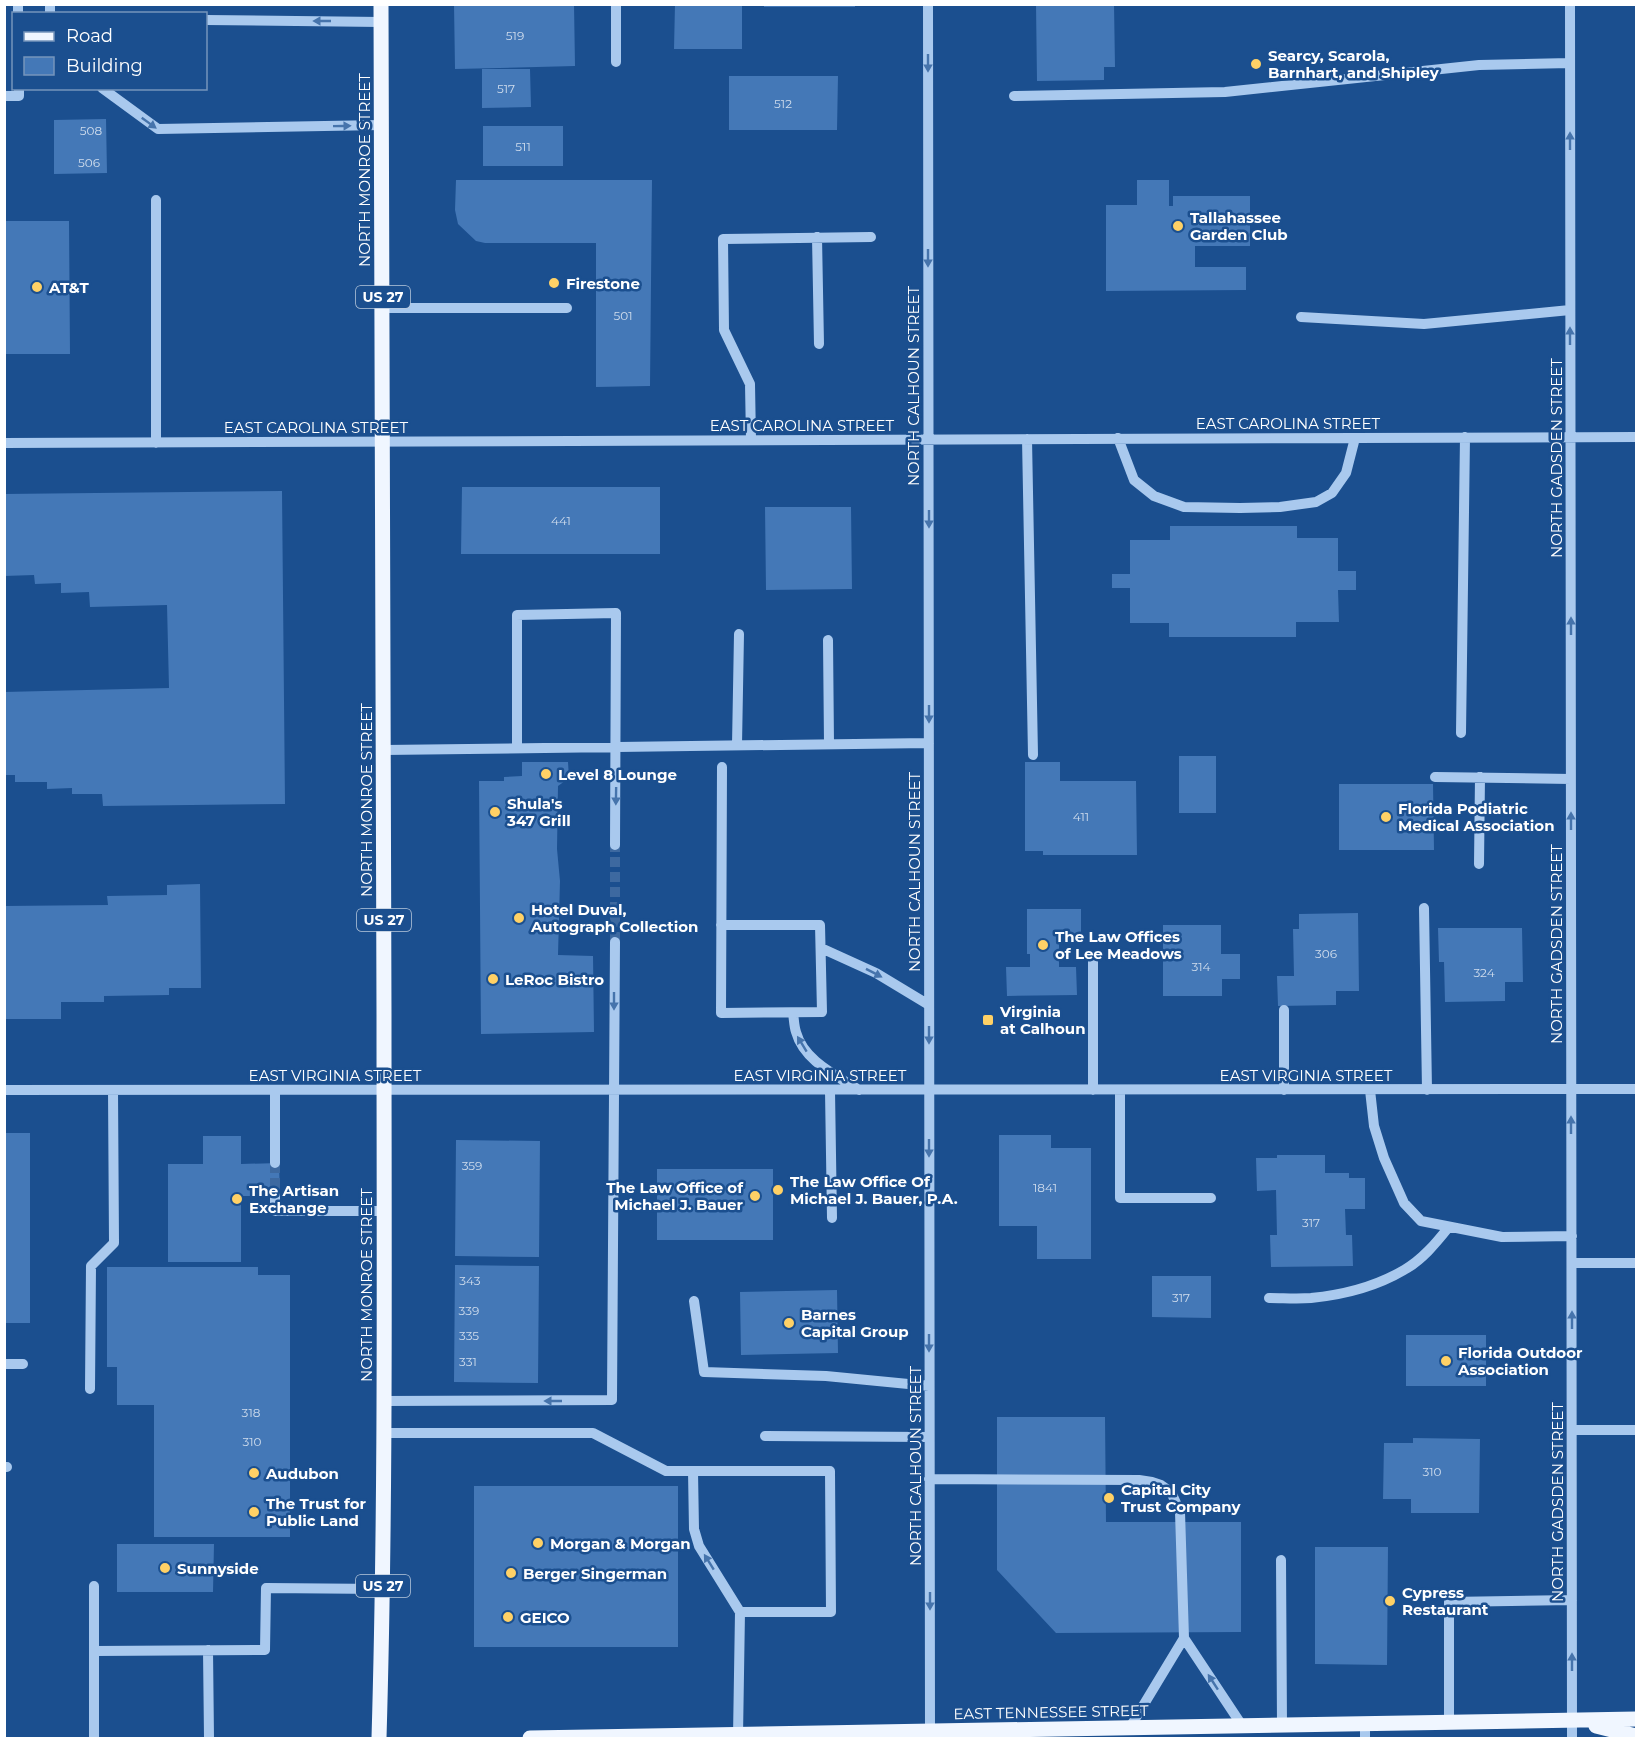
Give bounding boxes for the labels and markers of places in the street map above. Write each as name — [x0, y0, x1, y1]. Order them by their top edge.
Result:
place label: Searcy, Scarola, Barnhart, and Shipley — [1268, 46, 1440, 82]
marker: Searcy, Scarola, Barnhart, and Shipley — [1249, 57, 1263, 71]
place label: Tallahassee Garden Club — [1190, 208, 1288, 244]
marker: Tallahassee Garden Club — [1171, 219, 1185, 233]
place label: Firestone — [566, 274, 640, 293]
marker: Firestone — [547, 276, 561, 290]
place label: AT&T — [48, 278, 89, 297]
marker: AT&T — [30, 280, 44, 294]
place label: Level 8 Lounge — [558, 765, 677, 784]
marker: Level 8 Lounge — [539, 767, 553, 781]
place label: Shula's 347 Grill — [506, 794, 571, 830]
place label: Florida Podiatric Medical Association — [1398, 799, 1555, 835]
marker: Shula's 347 Grill — [488, 805, 502, 819]
marker: Florida Podiatric Medical Association — [1379, 810, 1393, 824]
place label: Hotel Duval, Autograph Collection — [530, 900, 698, 936]
marker: Hotel Duval, Autograph Collection — [512, 911, 526, 925]
place label: The Law Offices of Lee Meadows — [1055, 927, 1182, 963]
marker: The Law Offices of Lee Meadows — [1036, 938, 1050, 952]
place label: LeRoc Bistro — [505, 970, 604, 989]
marker: LeRoc Bistro — [486, 972, 500, 986]
place label: Virginia at Calhoun — [999, 1002, 1086, 1038]
marker: Virginia at Calhoun — [981, 1013, 995, 1027]
place label: The Law Office Of Michael J. Bauer, P.A. — [790, 1172, 958, 1208]
place label: The Law Office of Michael J. Bauer — [606, 1178, 744, 1214]
place label: The Artisan Exchange — [249, 1181, 339, 1217]
marker: The Law Office Of Michael J. Bauer, P.A. — [771, 1183, 785, 1197]
marker: The Law Office of Michael J. Bauer — [748, 1189, 762, 1203]
marker: The Artisan Exchange — [230, 1192, 244, 1206]
place label: Barnes Capital Group — [801, 1305, 909, 1341]
marker: Barnes Capital Group — [782, 1316, 796, 1330]
place label: Florida Outdoor Association — [1457, 1343, 1583, 1379]
marker: Florida Outdoor Association — [1439, 1354, 1453, 1368]
place label: Audubon — [265, 1464, 339, 1483]
marker: Audubon — [247, 1466, 261, 1480]
place label: Capital City Trust Company — [1121, 1480, 1241, 1516]
marker: Capital City Trust Company — [1102, 1491, 1116, 1505]
place label: The Trust for Public Land — [266, 1494, 367, 1530]
marker: The Trust for Public Land — [247, 1505, 261, 1519]
place label: Morgan & Morgan — [550, 1534, 691, 1553]
marker: Morgan & Morgan — [531, 1536, 545, 1550]
place label: Sunnyside — [177, 1559, 259, 1578]
marker: Sunnyside — [158, 1561, 172, 1575]
place label: Berger Singerman — [523, 1564, 667, 1583]
marker: Berger Singerman — [504, 1566, 518, 1580]
place label: Cypress Restaurant — [1402, 1583, 1489, 1619]
marker: Cypress Restaurant — [1383, 1594, 1397, 1608]
place label: GEICO — [520, 1608, 570, 1627]
marker: GEICO — [501, 1610, 515, 1624]

